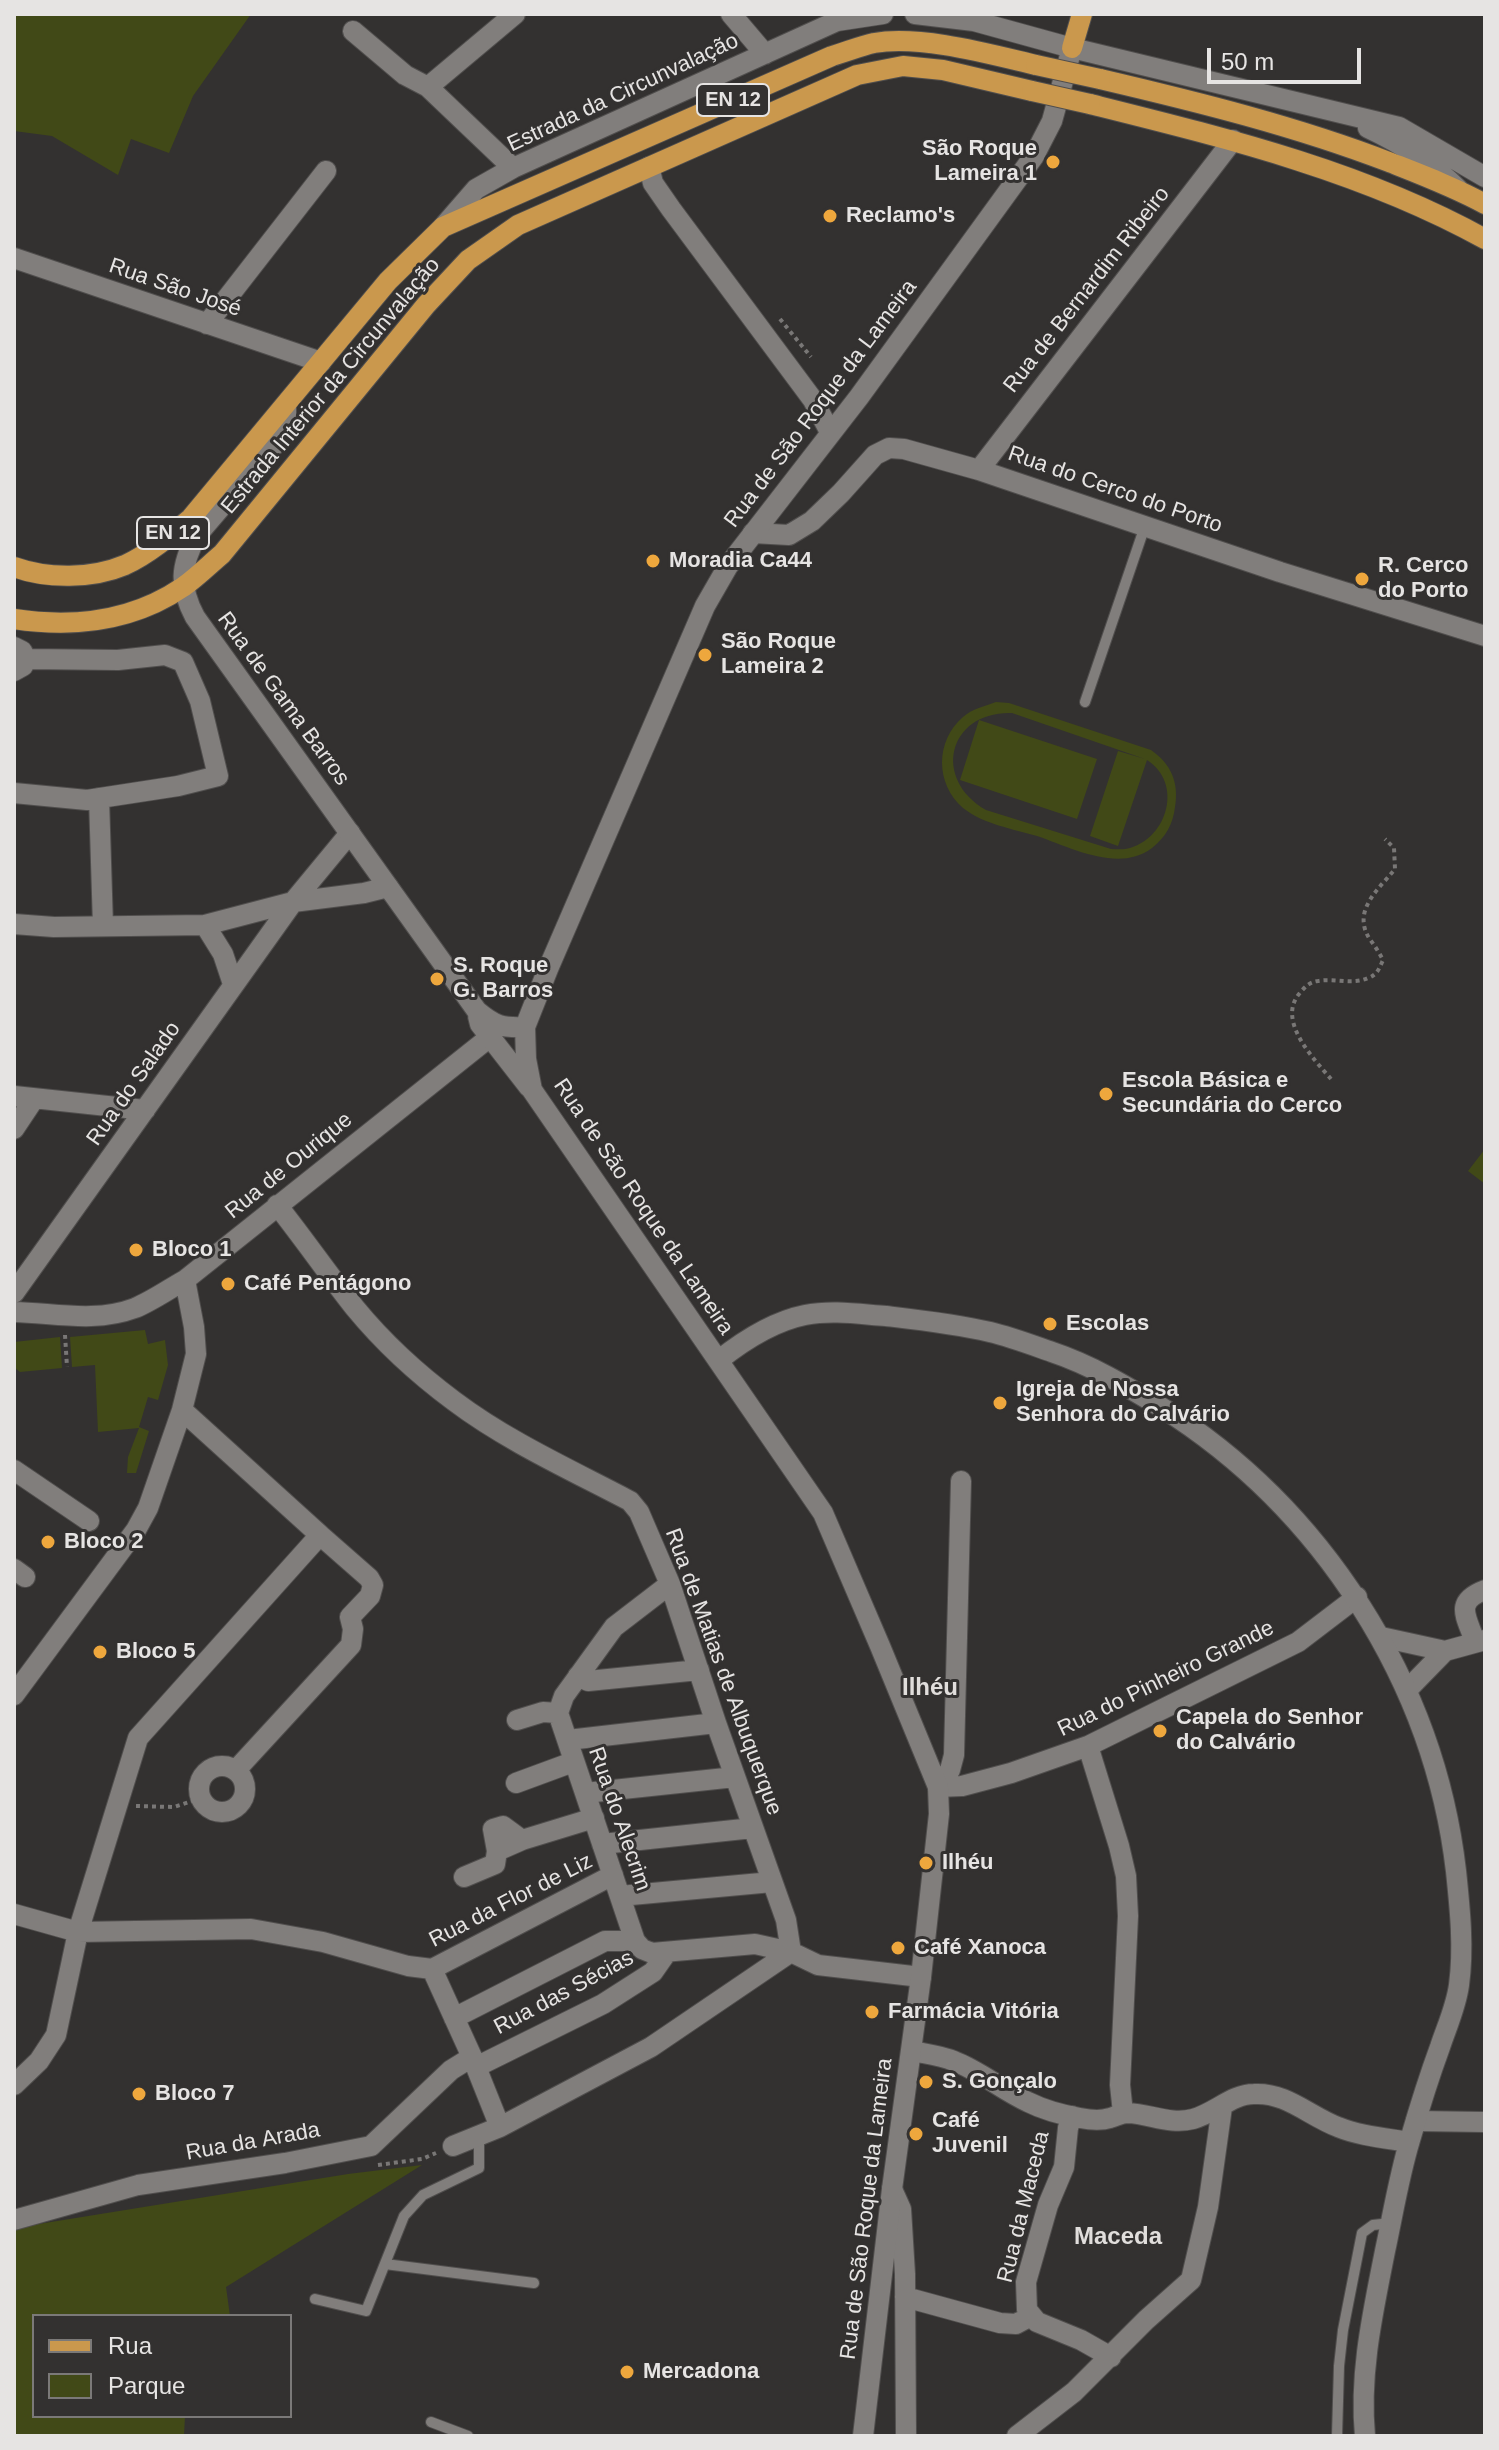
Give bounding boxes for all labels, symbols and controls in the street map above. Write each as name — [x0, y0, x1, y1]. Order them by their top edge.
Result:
street label: Estrada da Circunvalação — [503, 28, 743, 158]
scale bar — [1211, 32, 1365, 82]
text: 50 m — [1221, 48, 1274, 75]
road number: EN 12 — [697, 84, 769, 116]
place label: São Roque Lameira 1 — [922, 136, 1037, 188]
marker: São Roque Lameira 1 — [1044, 153, 1062, 171]
street label: Rua de Bernardim Ribeiro — [998, 182, 1176, 398]
place label: Reclamo's — [846, 203, 955, 229]
marker: Reclamo's — [821, 207, 839, 225]
street label: Estrada Interior da Circunvalação — [216, 252, 446, 520]
street label: Rua São José — [105, 253, 245, 323]
street label: Rua de São Roque da Lameira — [719, 275, 923, 533]
street label: Rua do Cerco do Porto — [1004, 441, 1226, 539]
road number: EN 12 — [137, 517, 209, 549]
place label: Moradia Ca44 — [669, 548, 812, 574]
marker: Moradia Ca44 — [644, 552, 662, 570]
place label: R. Cerco do Porto — [1378, 553, 1468, 604]
marker: R. Cerco do Porto — [1353, 570, 1371, 588]
street label: Rua de Gama Barros — [211, 607, 355, 791]
place label: São Roque Lameira 2 — [721, 629, 836, 680]
marker: São Roque Lameira 2 — [696, 646, 714, 664]
place label: S. Roque G. Barros — [453, 953, 553, 1004]
marker: S. Roque G. Barros — [428, 970, 446, 988]
street label: Rua do Salado — [81, 1017, 187, 1151]
place label: Escola Básica e Secundária do Cerco — [1122, 1068, 1342, 1120]
street label: Rua de São Roque da Lameira — [547, 1074, 739, 1340]
marker: Escola Básica e Secundária do Cerco — [1097, 1085, 1115, 1103]
street label: Rua de Ourique — [220, 1107, 358, 1225]
place label: Bloco 1 — [152, 1237, 231, 1263]
marker: Bloco 1 — [127, 1241, 145, 1259]
place label: Café Pentágono — [244, 1271, 411, 1297]
marker: Café Pentágono — [219, 1275, 237, 1293]
place label: Escolas — [1066, 1311, 1149, 1337]
marker: Escolas — [1041, 1315, 1059, 1333]
place label: Igreja de Nossa Senhora do Calvário — [1016, 1377, 1230, 1428]
marker: Igreja de Nossa Senhora do Calvário — [991, 1394, 1009, 1412]
street label: Rua de Matias de Albuquerque — [659, 1525, 787, 1819]
place label: Bloco 2 — [64, 1529, 143, 1555]
marker: Bloco 2 — [39, 1533, 57, 1551]
street label: Rua do Pinheiro Grande — [1054, 1615, 1278, 1743]
place label: Bloco 5 — [116, 1639, 195, 1665]
marker: Bloco 5 — [91, 1643, 109, 1661]
district label: Ilhéu — [902, 1674, 958, 1702]
place label: Capela do Senhor do Calvário — [1176, 1705, 1363, 1756]
marker: Capela do Senhor do Calvário — [1151, 1722, 1169, 1740]
street label: Rua do Alecrim — [582, 1744, 656, 1894]
street label: Rua da Flor de Liz — [425, 1848, 597, 1954]
place label: Ilhéu — [942, 1850, 993, 1876]
marker: Ilhéu — [917, 1854, 935, 1872]
place label: Café Xanoca — [914, 1935, 1046, 1961]
marker: Café Xanoca — [889, 1939, 907, 1957]
street label: Rua das Sécias — [490, 1945, 638, 2041]
place label: Farmácia Vitória — [888, 1999, 1059, 2025]
marker: Farmácia Vitória — [863, 2003, 881, 2021]
street label: Rua de São Roque da Lameira — [835, 2057, 899, 2361]
place label: S. Gonçalo — [942, 2069, 1057, 2095]
marker: S. Gonçalo — [917, 2073, 935, 2091]
place label: Bloco 7 — [155, 2081, 234, 2107]
marker: Bloco 7 — [130, 2085, 148, 2103]
place label: Café Juvenil — [932, 2108, 1008, 2160]
street label: Rua da Arada — [184, 2117, 322, 2167]
marker: Café Juvenil — [907, 2125, 925, 2143]
street label: Rua da Maceda — [992, 2128, 1056, 2286]
district label: Maceda — [1074, 2223, 1162, 2251]
legend — [32, 2314, 292, 2418]
text: Rua — [108, 2332, 152, 2359]
place label: Mercadona — [643, 2359, 759, 2385]
marker: Mercadona — [618, 2363, 636, 2381]
text: Parque — [108, 2372, 185, 2399]

